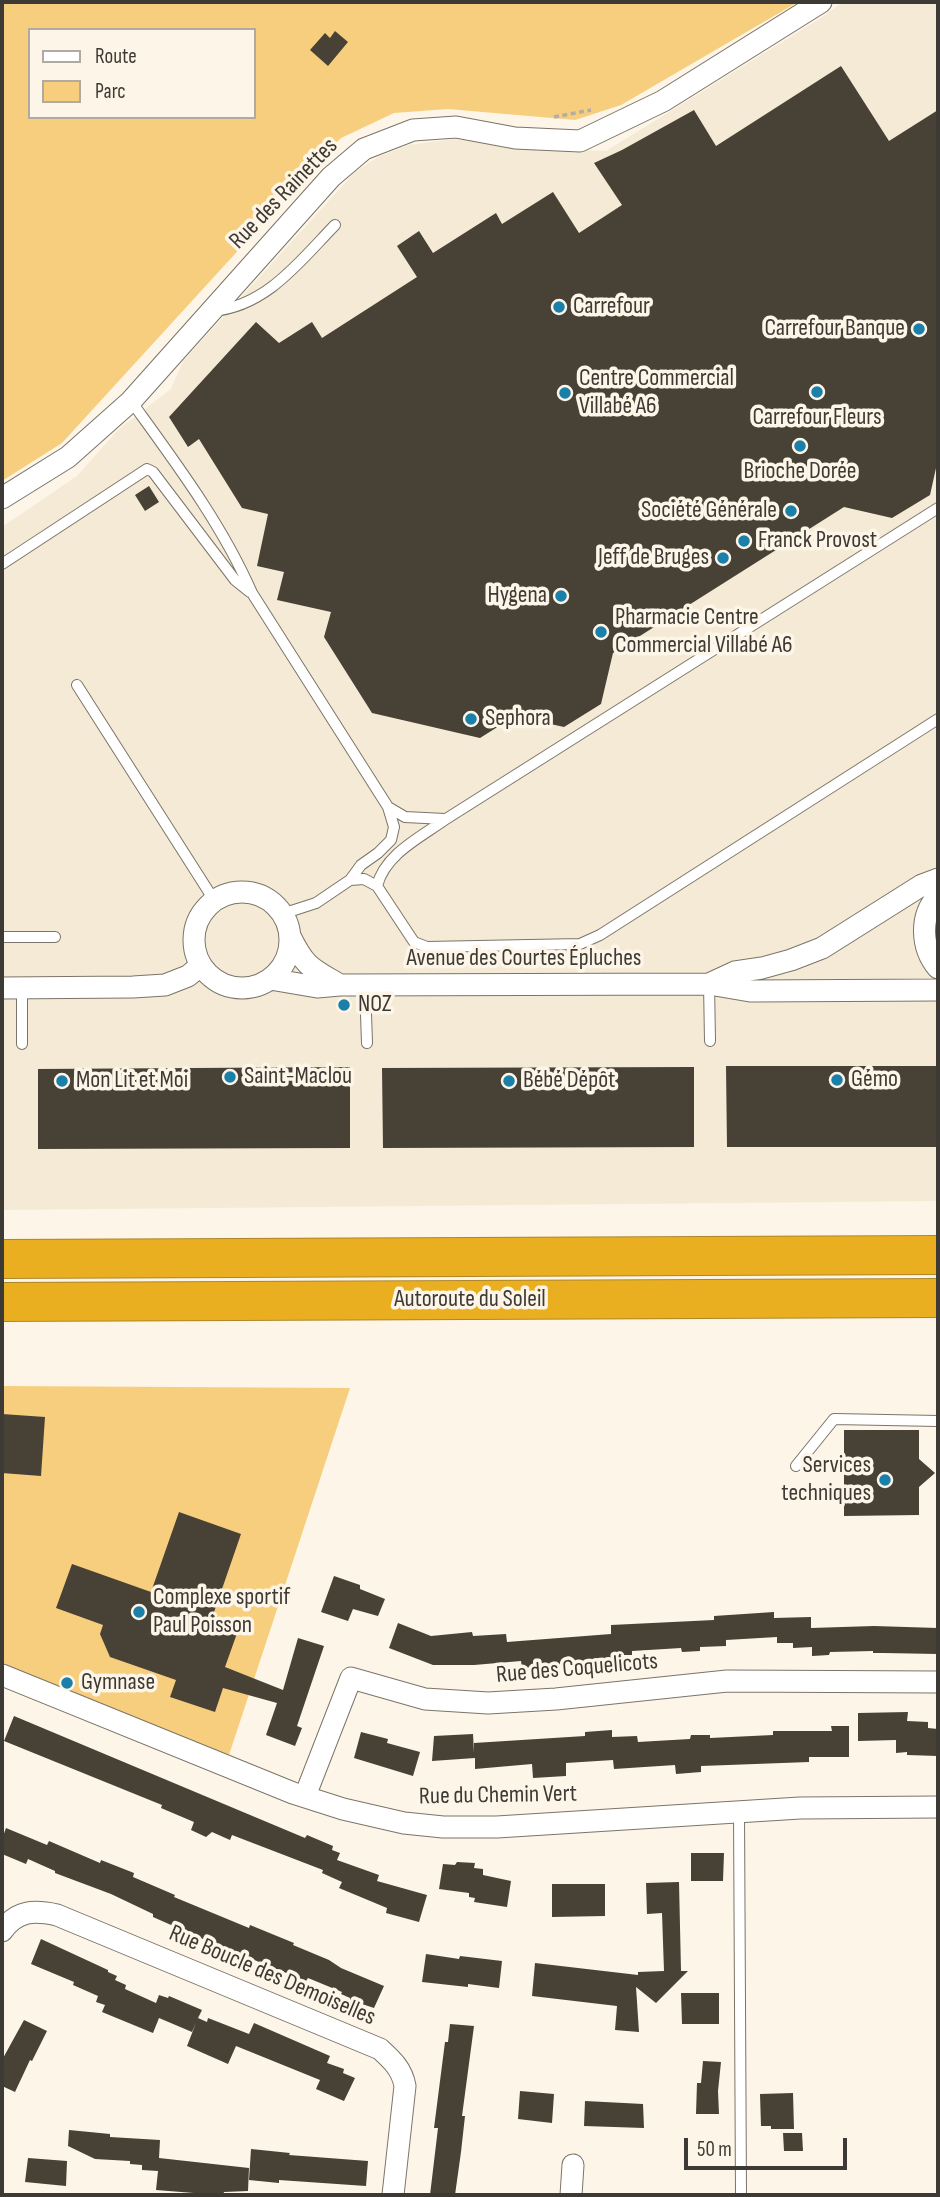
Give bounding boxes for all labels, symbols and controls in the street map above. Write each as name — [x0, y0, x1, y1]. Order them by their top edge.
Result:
legend — [28, 28, 256, 119]
text: Route — [95, 44, 137, 69]
text: Parc — [95, 79, 126, 104]
street label: Rue des Rainettes — [224, 132, 344, 256]
place label: Carrefour — [573, 293, 650, 321]
marker: Carrefour — [551, 299, 567, 315]
place label: Carrefour Banque — [764, 315, 905, 343]
marker: Carrefour Banque — [911, 321, 927, 337]
place label: Centre Commercial Villabé A6 — [579, 365, 734, 421]
marker: Carrefour Fleurs — [809, 384, 825, 400]
marker: Centre Commercial Villabé A6 — [557, 385, 573, 401]
place label: Carrefour Fleurs — [752, 404, 882, 432]
marker: Brioche Dorée — [792, 438, 808, 454]
place label: Brioche Dorée — [744, 458, 856, 486]
place label: Société Générale — [641, 497, 777, 525]
marker: Société Générale — [783, 503, 799, 519]
place label: Franck Provost — [758, 527, 877, 555]
marker: Franck Provost — [736, 533, 752, 549]
place label: Jeff de Bruges — [598, 544, 709, 572]
marker: Jeff de Bruges — [715, 550, 731, 566]
place label: Hygena — [488, 582, 547, 610]
marker: Hygena — [553, 588, 569, 604]
place label: Pharmacie Centre Commercial Villabé A6 — [615, 604, 793, 660]
marker: Pharmacie Centre Commercial Villabé A6 — [593, 624, 609, 640]
place label: Sephora — [485, 705, 551, 733]
marker: Sephora — [463, 711, 479, 727]
street label: Avenue des Courtes Épluches — [407, 945, 641, 973]
place label: NOZ — [358, 991, 392, 1019]
marker: NOZ — [336, 997, 352, 1013]
place label: Saint-Maclou — [244, 1063, 352, 1091]
place label: Gémo — [851, 1066, 898, 1094]
place label: Mon Lit et Moi — [76, 1067, 188, 1095]
place label: Bébé Dépôt — [523, 1067, 615, 1095]
marker: Saint-Maclou — [222, 1069, 238, 1085]
marker: Gémo — [829, 1072, 845, 1088]
marker: Mon Lit et Moi — [54, 1073, 70, 1089]
marker: Bébé Dépôt — [501, 1073, 517, 1089]
street label: Autoroute du Soleil — [394, 1286, 546, 1314]
place label: Services techniques — [781, 1452, 871, 1508]
marker: Services techniques — [877, 1472, 893, 1488]
place label: Complexe sportif Paul Poisson — [153, 1584, 290, 1640]
marker: Complexe sportif Paul Poisson — [131, 1604, 147, 1620]
street label: Rue des Coquelicots — [495, 1648, 659, 1690]
place label: Gymnase — [81, 1669, 155, 1697]
marker: Gymnase — [59, 1675, 75, 1691]
street label: Rue du Chemin Vert — [419, 1780, 577, 1812]
street label: Rue Boucle des Demoiselles — [164, 1919, 380, 2033]
scale bar — [688, 2124, 851, 2168]
text: 50 m — [697, 2137, 732, 2162]

